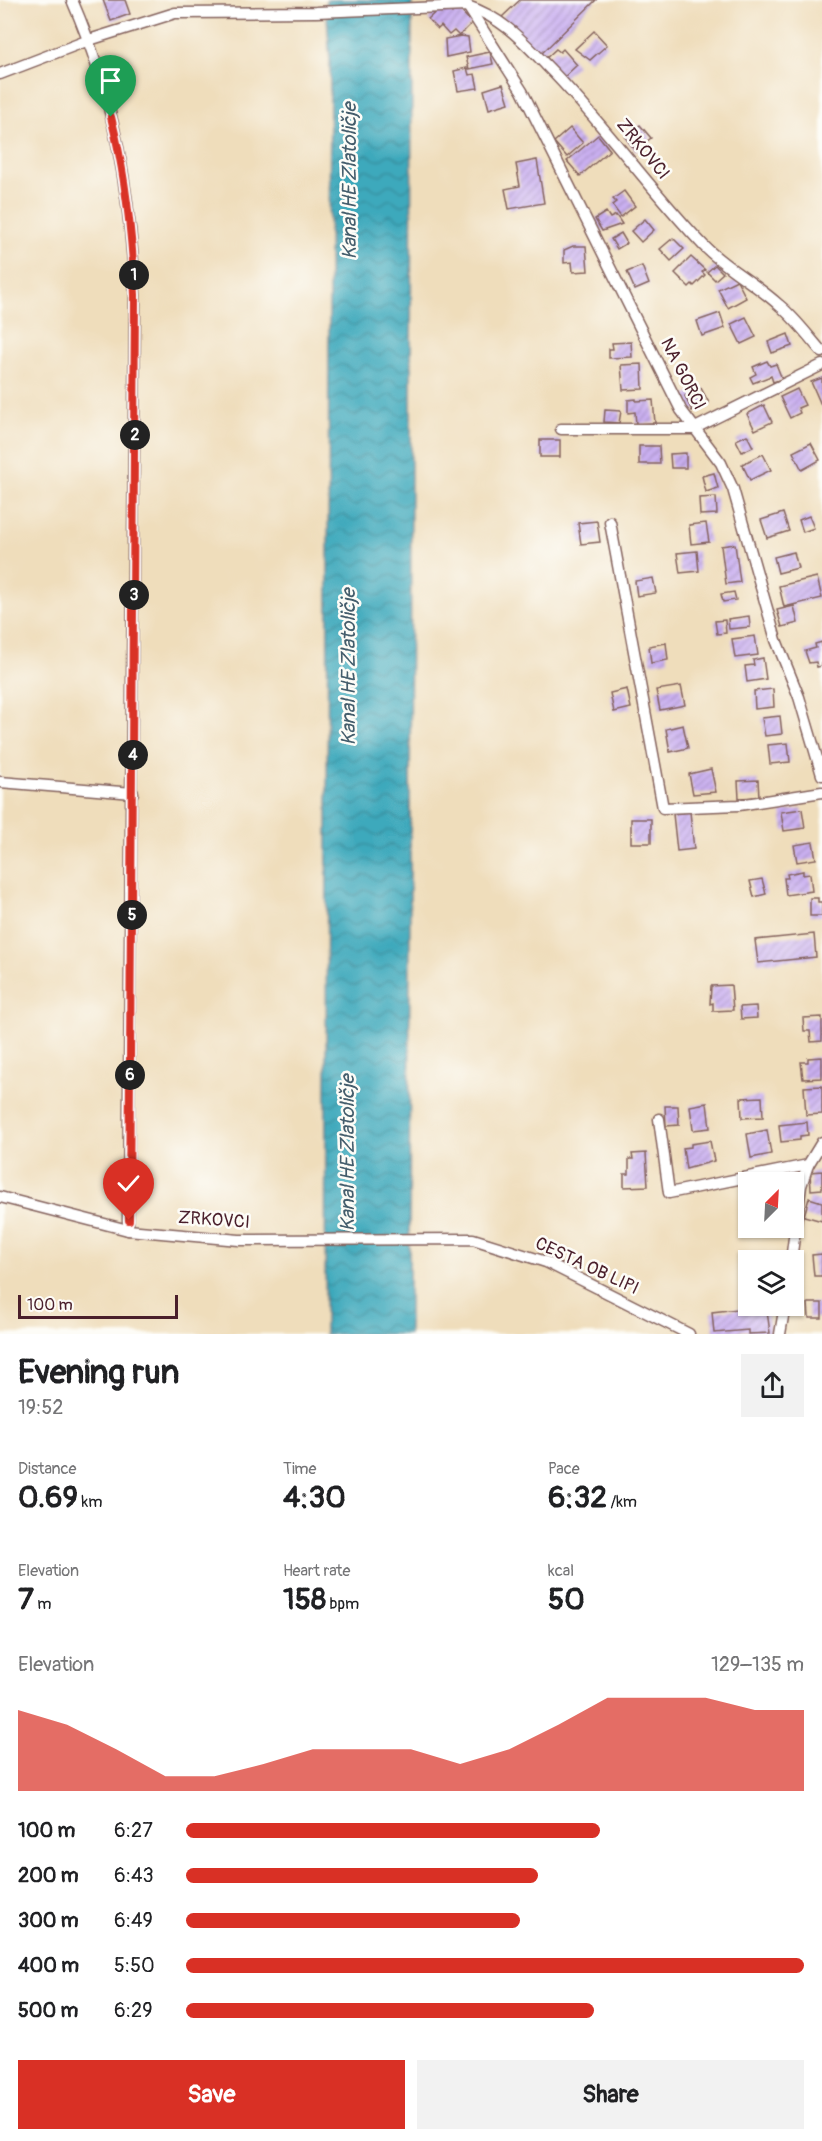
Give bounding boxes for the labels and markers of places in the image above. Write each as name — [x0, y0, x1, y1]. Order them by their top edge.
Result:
pin — [85, 55, 136, 117]
pin: 1 — [119, 260, 149, 290]
pin: 2 — [120, 420, 150, 450]
pin: 3 — [119, 580, 149, 610]
pin: 4 — [118, 740, 148, 770]
pin: 5 — [117, 900, 147, 930]
pin: 6 — [115, 1060, 145, 1090]
pin — [103, 1158, 154, 1220]

